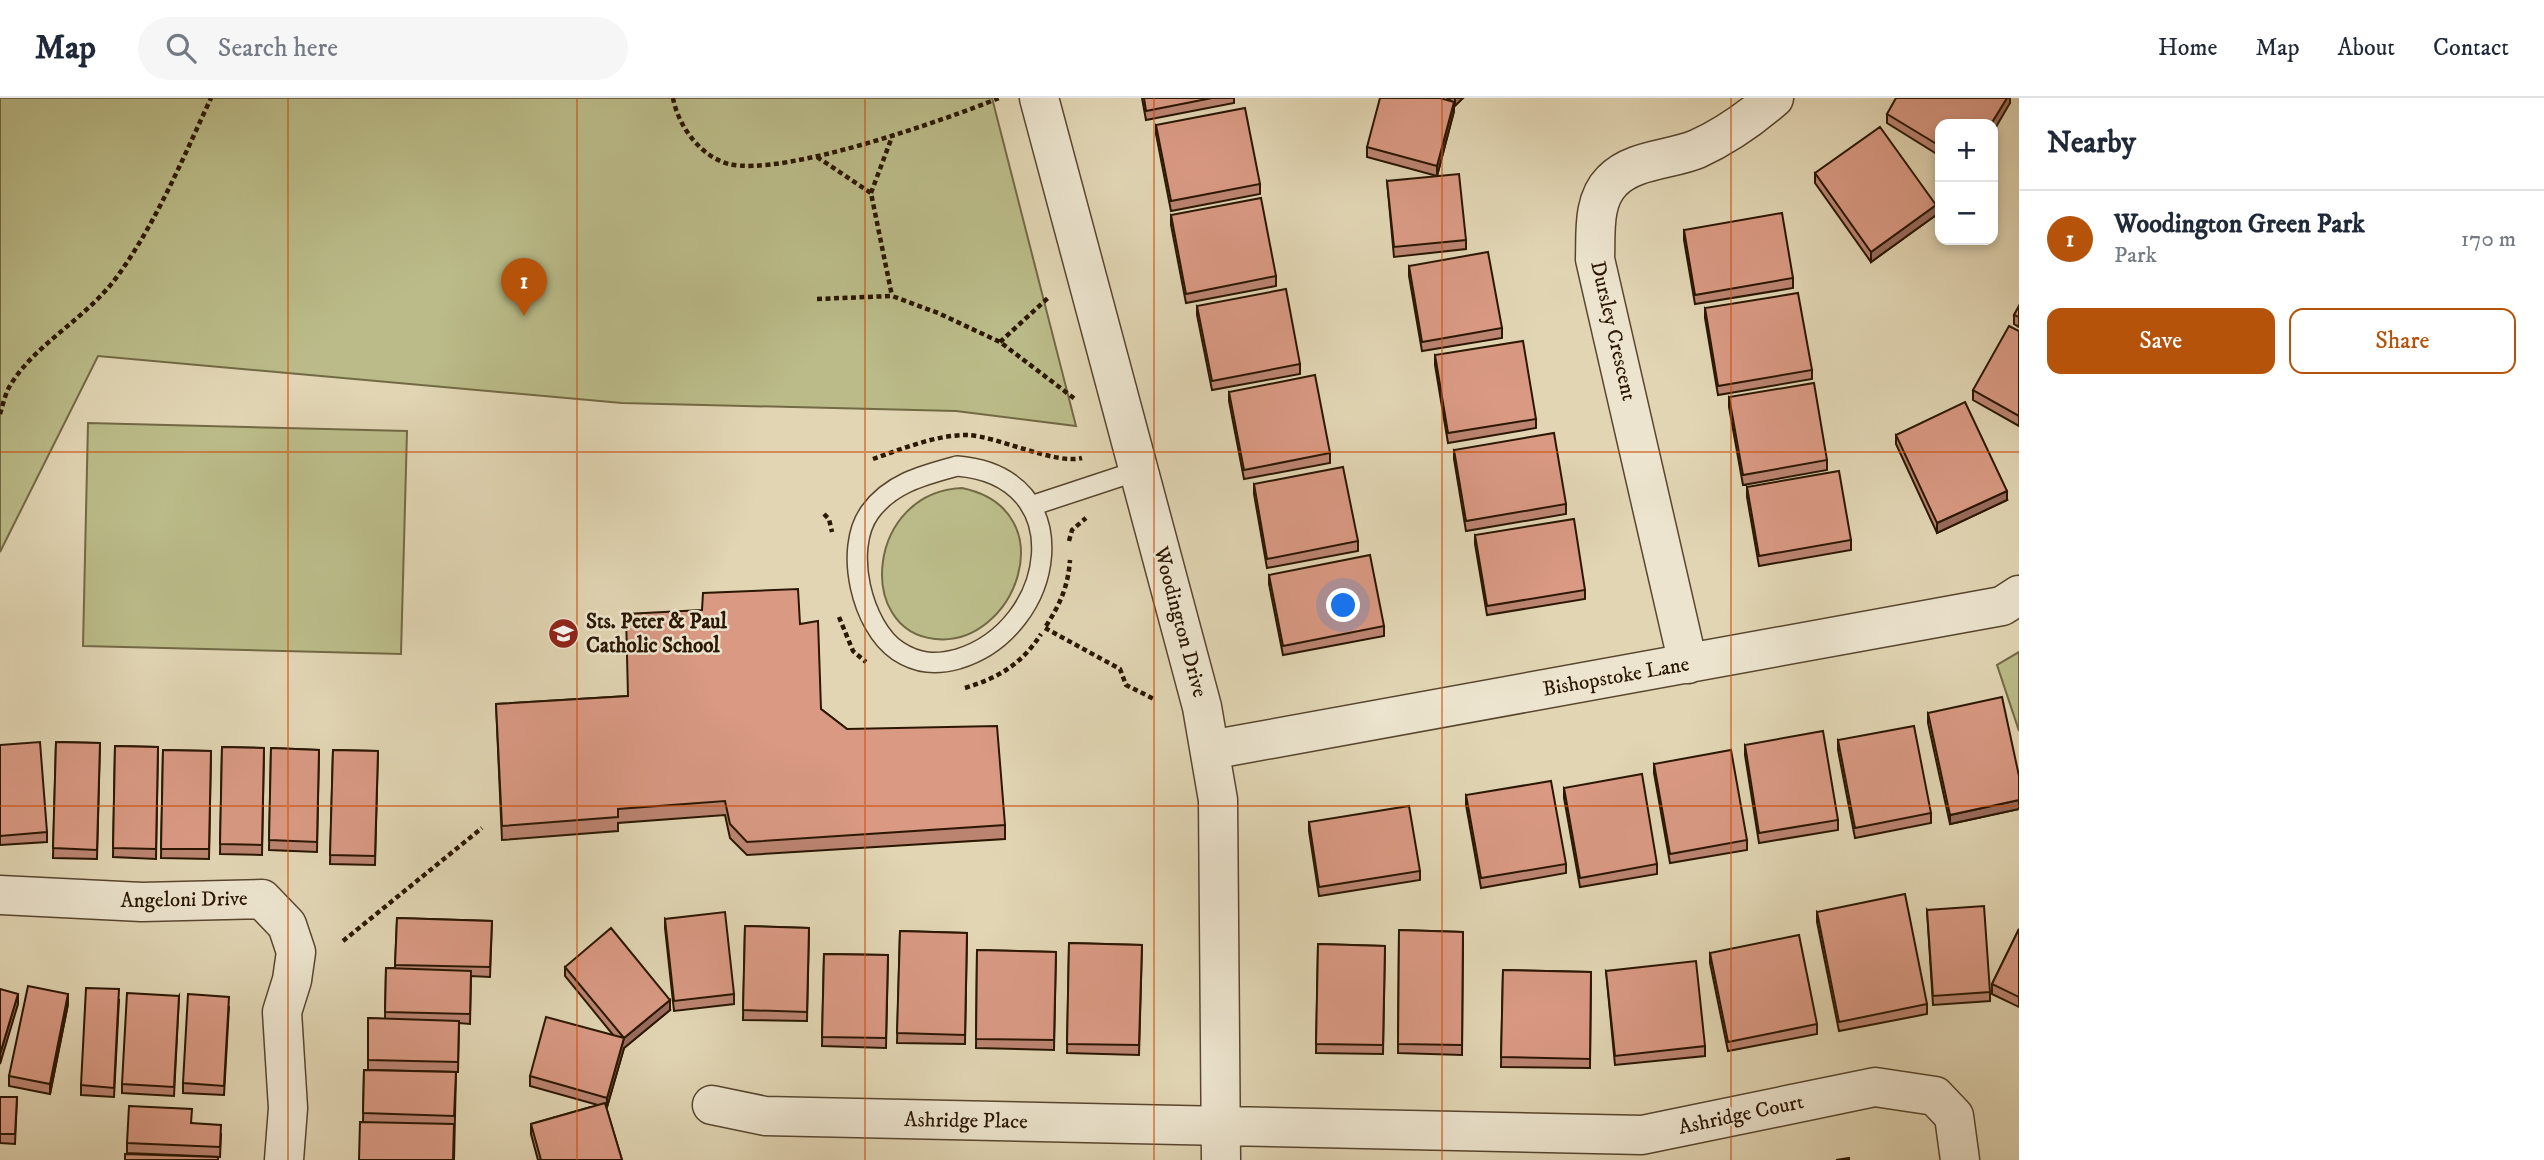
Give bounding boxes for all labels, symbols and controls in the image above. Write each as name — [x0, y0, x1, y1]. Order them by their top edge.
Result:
search box — [138, 17, 628, 80]
text: Map — [35, 28, 96, 69]
icon: search — [162, 29, 200, 67]
text: Search here — [218, 32, 338, 65]
text: Home — [2158, 33, 2217, 63]
text: Map — [2255, 33, 2300, 63]
text: About — [2338, 33, 2395, 63]
text: Contact — [2433, 33, 2509, 63]
map controls — [1935, 119, 1998, 245]
button: + — [1935, 119, 1998, 182]
text: Nearby — [2047, 125, 2136, 162]
button: − — [1935, 182, 1998, 245]
text: Woodington Green Park — [2114, 208, 2365, 241]
text: 1 — [2066, 225, 2074, 254]
text: 170 m — [2461, 225, 2516, 254]
text: Park — [2114, 241, 2157, 270]
pin: 1 — [501, 258, 547, 316]
street label: Dursley Crescent — [1584, 259, 1642, 404]
button: Save — [2047, 308, 2275, 374]
button: Share — [2289, 308, 2516, 374]
street label: Woodington Drive — [1147, 543, 1213, 700]
your location — [1326, 588, 1360, 622]
place label: Sts. Peter & Paul Catholic School — [586, 609, 727, 659]
school or university icon: Sts. Peter & Paul Catholic School — [546, 617, 580, 651]
street label: Bishopstoke Lane — [1541, 651, 1692, 703]
street label: Angeloni Drive — [120, 886, 248, 914]
street label: Ashridge Court — [1676, 1089, 1806, 1141]
street label: Ashridge Place — [904, 1107, 1028, 1135]

